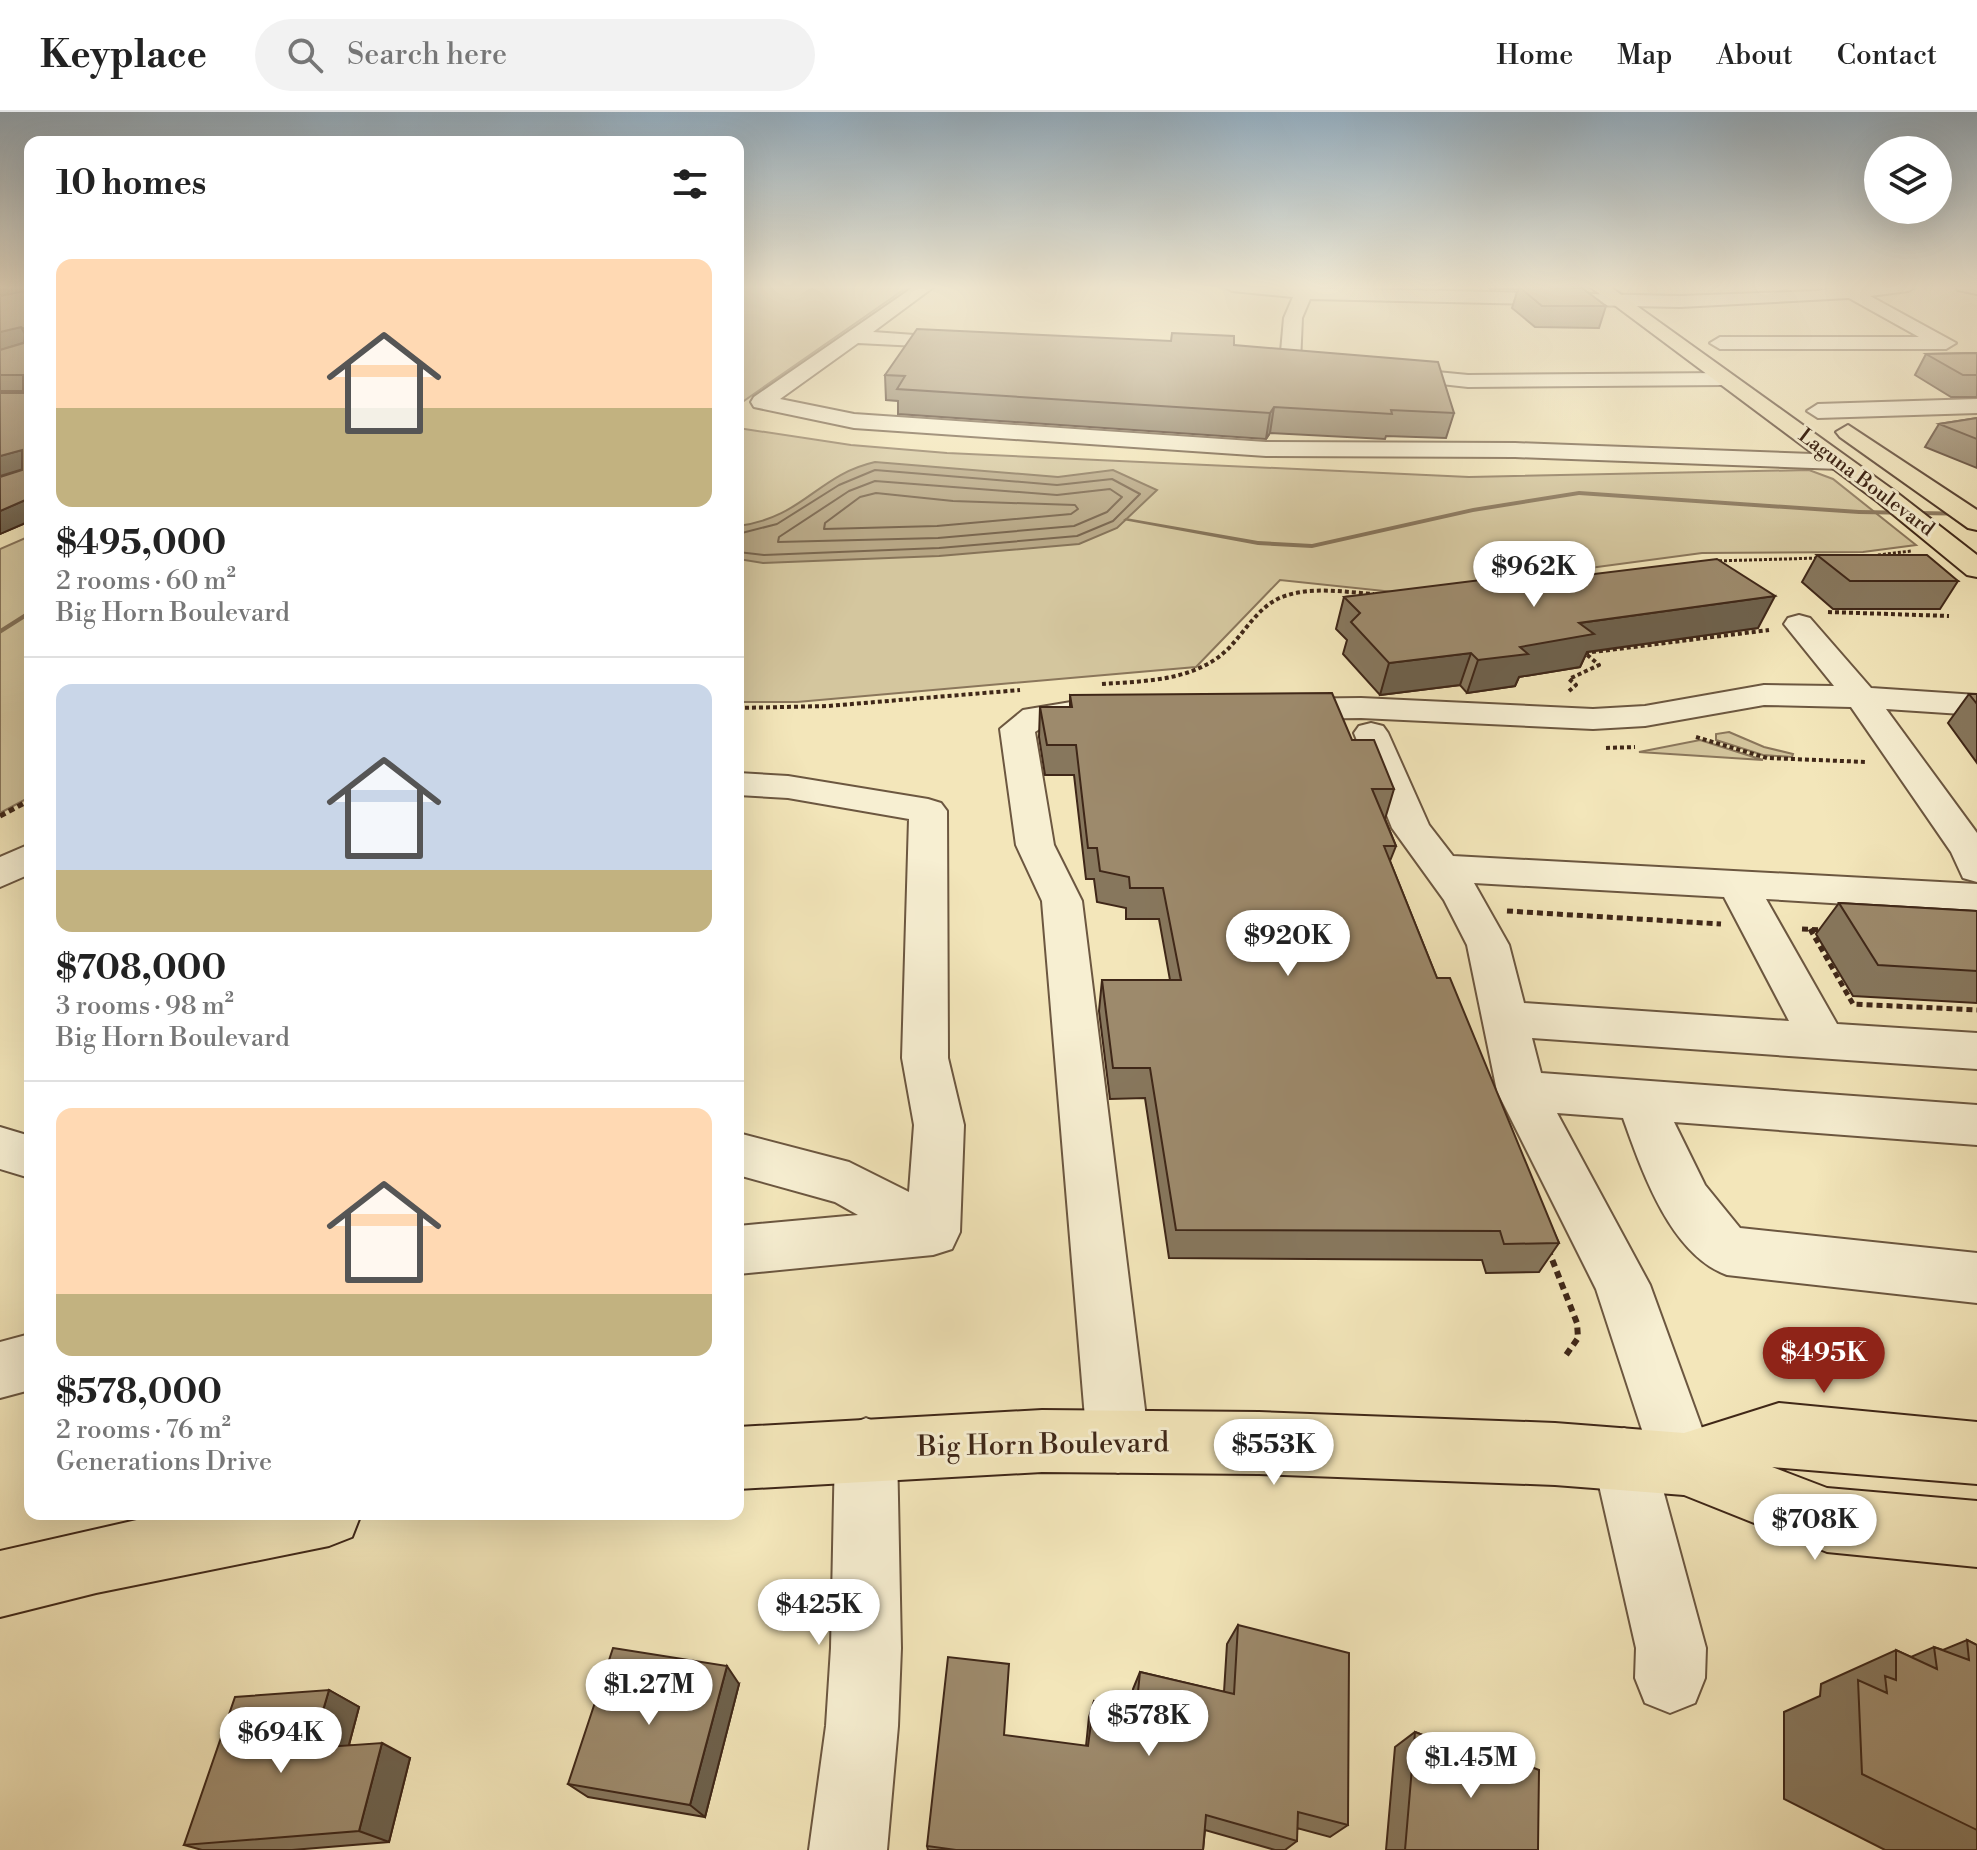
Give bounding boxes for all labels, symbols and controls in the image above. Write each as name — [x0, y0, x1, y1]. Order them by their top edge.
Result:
search box — [255, 19, 815, 91]
text: Keyplace — [40, 32, 207, 79]
icon: search — [283, 33, 327, 77]
text: Search here — [347, 36, 507, 74]
text: Home — [1497, 38, 1573, 73]
text: Map — [1617, 38, 1672, 73]
text: About — [1716, 38, 1793, 73]
text: Contact — [1837, 38, 1937, 73]
map controls — [1864, 136, 1952, 224]
button: layers — [1864, 136, 1952, 224]
icon: filters — [668, 162, 712, 206]
text: 10 homes — [56, 163, 206, 205]
icon: home — [312, 311, 456, 455]
street label: Laguna Boulevard — [1793, 424, 1939, 543]
text: $495,000 — [56, 523, 226, 565]
pin: $962K — [1478, 541, 1590, 609]
text: $962K — [1491, 551, 1577, 583]
text: 2 rooms · 60 m² — [56, 565, 236, 597]
text: Big Horn Boulevard — [56, 597, 290, 629]
icon: home — [312, 736, 456, 880]
pin: $920K — [1232, 910, 1344, 978]
text: $920K — [1244, 920, 1332, 952]
text: $708,000 — [56, 948, 226, 990]
text: 3 rooms · 98 m² — [56, 990, 234, 1022]
text: Big Horn Boulevard — [56, 1022, 290, 1054]
icon: home — [312, 1160, 456, 1304]
pin: $495K — [1768, 1327, 1880, 1395]
text: $495K — [1781, 1337, 1867, 1369]
text: $578,000 — [56, 1372, 222, 1414]
text: 2 rooms · 76 m² — [56, 1414, 231, 1446]
pin: $553K — [1218, 1419, 1330, 1487]
street label: Big Horn Boulevard — [916, 1425, 1169, 1465]
text: $553K — [1232, 1429, 1316, 1461]
text: Generations Drive — [56, 1446, 272, 1478]
pin: $708K — [1759, 1494, 1871, 1562]
text: $708K — [1772, 1504, 1858, 1536]
pin: $425K — [763, 1579, 875, 1647]
text: $425K — [776, 1589, 862, 1621]
pin: $1.27M — [584, 1659, 714, 1727]
text: $1.27M — [604, 1669, 694, 1701]
pin: $578K — [1093, 1690, 1205, 1758]
text: $578K — [1107, 1700, 1191, 1732]
pin: $694K — [225, 1707, 337, 1775]
text: $694K — [238, 1717, 324, 1749]
pin: $1.45M — [1406, 1732, 1536, 1800]
text: $1.45M — [1425, 1742, 1517, 1774]

